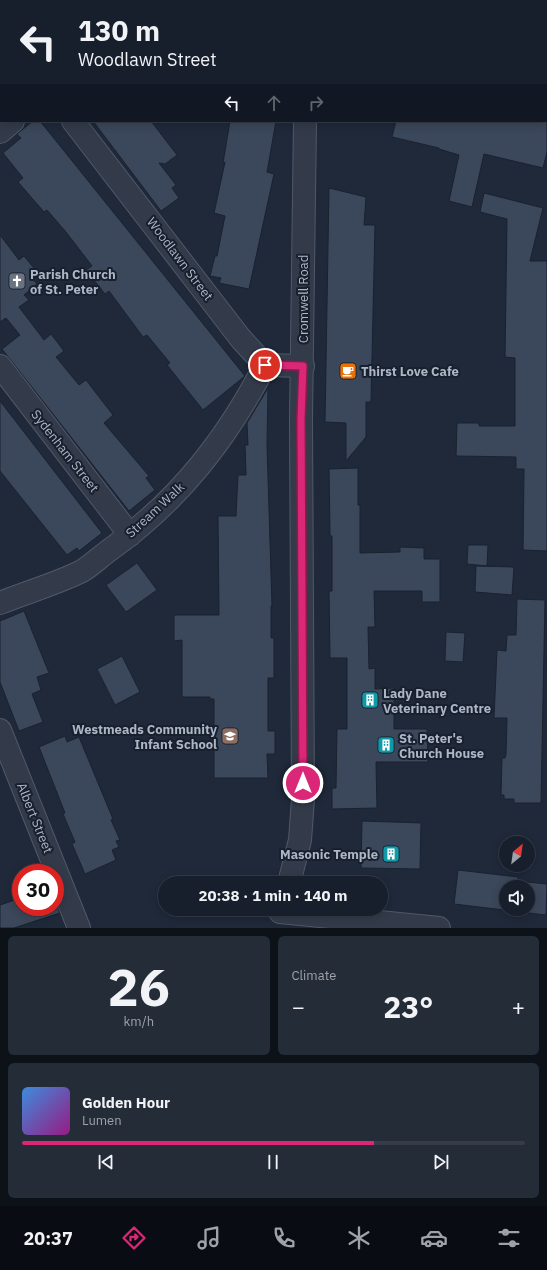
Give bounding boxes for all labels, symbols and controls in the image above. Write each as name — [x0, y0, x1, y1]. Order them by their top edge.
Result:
text: 130 m — [78, 12, 160, 49]
icon: left — [12, 16, 64, 68]
text: Woodlawn Street — [78, 48, 217, 71]
icon: left — [221, 92, 243, 114]
icon: ahead — [263, 92, 285, 114]
icon: right — [305, 92, 327, 114]
street label: Woodlawn Street — [143, 214, 217, 304]
street label: Cromwell Road — [295, 255, 312, 343]
place label: Parish Church of St. Peter — [30, 266, 116, 298]
church icon: Parish Church of St. Peter — [7, 271, 27, 291]
pin — [248, 348, 282, 382]
icon: arrive — [254, 354, 276, 376]
cafe icon: Thirst Love Cafe — [338, 361, 358, 381]
place label: Thirst Love Cafe — [361, 363, 459, 380]
street label: Sydenham Street — [27, 406, 103, 496]
street label: Stream Walk — [122, 478, 188, 541]
place label: Lady Dane Veterinary Centre — [383, 685, 491, 717]
building icon: Lady Dane Veterinary Centre — [360, 690, 380, 710]
place label: Westmeads Community Infant School — [72, 721, 217, 753]
school or university icon: Westmeads Community Infant School — [220, 726, 240, 746]
place label: St. Peter's Church House — [399, 730, 484, 762]
building icon: St. Peter's Church House — [376, 735, 396, 755]
position arrow — [282, 762, 324, 804]
street label: Albert Street — [13, 780, 57, 856]
north arrow — [499, 836, 535, 872]
map controls — [499, 836, 535, 916]
building icon: Masonic Temple — [381, 844, 401, 864]
place label: Masonic Temple — [280, 846, 378, 863]
speed limit sign: 30 — [12, 864, 64, 916]
button: sound — [499, 880, 535, 916]
text: 20:38 · 1 min · 140 m — [199, 886, 347, 905]
text: 26 — [108, 953, 170, 1020]
text: Climate — [292, 967, 336, 984]
text: 23° — [383, 987, 433, 1026]
text: − — [292, 992, 305, 1021]
text: + — [512, 992, 525, 1021]
text: km/h — [123, 1013, 154, 1030]
text: Golden Hour — [82, 1093, 170, 1112]
text: Lumen — [82, 1112, 122, 1129]
icon: previous — [95, 1151, 117, 1173]
icon: pause — [262, 1151, 284, 1173]
icon: next — [430, 1151, 452, 1173]
icon: directions — [120, 1224, 148, 1252]
icon: music — [195, 1224, 223, 1252]
icon: phone — [270, 1224, 298, 1252]
icon: climate — [345, 1224, 373, 1252]
icon: car — [420, 1224, 448, 1252]
icon: filters — [495, 1224, 523, 1252]
text: 20:37 — [24, 1227, 73, 1250]

